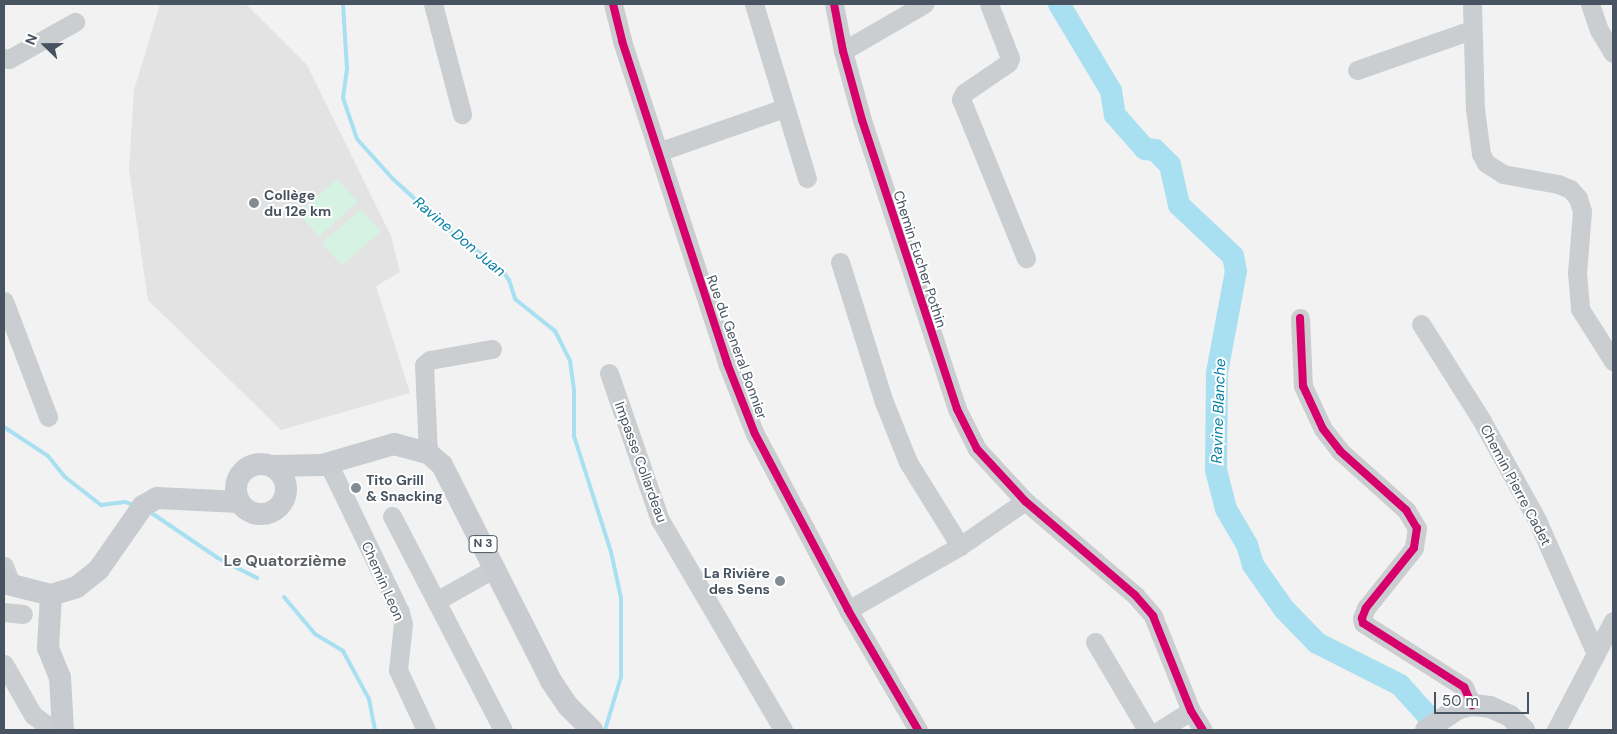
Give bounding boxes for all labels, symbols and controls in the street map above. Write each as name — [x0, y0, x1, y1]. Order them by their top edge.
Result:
north arrow — [20, 20, 70, 70]
text: N — [21, 31, 41, 47]
place label: Collège du 12e km — [264, 187, 331, 220]
street label: Chemin Eucher Pothin — [890, 188, 950, 330]
water label: Ravine Don Juan — [409, 193, 509, 281]
marker: Collège du 12e km — [248, 197, 260, 209]
street label: Rue du General Bonnier — [703, 273, 771, 421]
water label: Ravine Blanche — [1208, 358, 1230, 464]
street label: Impasse Collardeau — [611, 399, 671, 525]
street label: Chemin Pierre Cadet — [1477, 422, 1555, 548]
place label: Tito Grill & Snacking — [366, 472, 443, 504]
marker: Tito Grill & Snacking — [350, 482, 362, 494]
road number: N 3 — [468, 534, 498, 554]
street label: Chemin Leon — [358, 539, 408, 623]
district label: Le Quatorzième — [223, 551, 347, 571]
place label: La Rivière des Sens — [704, 565, 770, 598]
marker: La Rivière des Sens — [774, 575, 786, 587]
scale bar — [1437, 682, 1532, 714]
text: 50 m — [1442, 691, 1479, 711]

